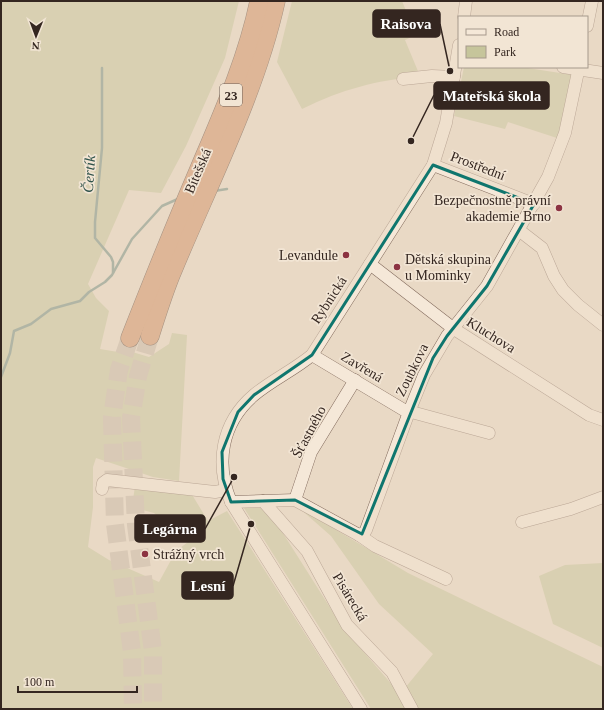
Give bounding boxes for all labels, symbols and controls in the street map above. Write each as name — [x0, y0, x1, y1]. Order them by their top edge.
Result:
callout: Raisova — [373, 10, 440, 37]
north arrow — [16, 16, 56, 56]
text: Raisova — [381, 16, 432, 32]
legend — [458, 16, 588, 68]
text: Road — [494, 25, 519, 39]
text: N — [32, 40, 40, 52]
text: Park — [494, 45, 516, 59]
callout: Mateřská škola — [434, 82, 549, 109]
road number: 23 — [220, 84, 242, 106]
text: Mateřská škola — [443, 88, 542, 104]
street label: Bítešská — [182, 146, 214, 196]
street label: Prostřední — [448, 149, 508, 183]
water label: Čertík — [80, 154, 98, 193]
place label: Bezpečnostně právní akademie Brno — [434, 193, 551, 224]
marker: Bezpečnostně právní akademie Brno — [554, 203, 564, 213]
place label: Levandule — [279, 248, 338, 263]
marker: Levandule — [341, 250, 351, 260]
place label: Dětská skupina u Mominky — [405, 252, 492, 283]
marker: Dětská skupina u Mominky — [392, 262, 402, 272]
street label: Rybnická — [308, 273, 350, 326]
street label: Kluchova — [464, 314, 519, 356]
street label: Zoubkova — [393, 340, 432, 399]
street label: Zavřená — [338, 349, 386, 386]
street label: Šťastného — [288, 403, 329, 460]
callout: Legárna — [135, 515, 205, 542]
text: Legárna — [143, 521, 198, 537]
place label: Strážný vrch — [153, 547, 224, 562]
marker: Strážný vrch — [140, 549, 150, 559]
street label: Pisárecká — [330, 570, 371, 625]
callout: Lesní — [182, 572, 233, 599]
text: Lesní — [190, 578, 226, 594]
scale bar — [18, 668, 137, 694]
text: 100 m — [24, 675, 55, 689]

